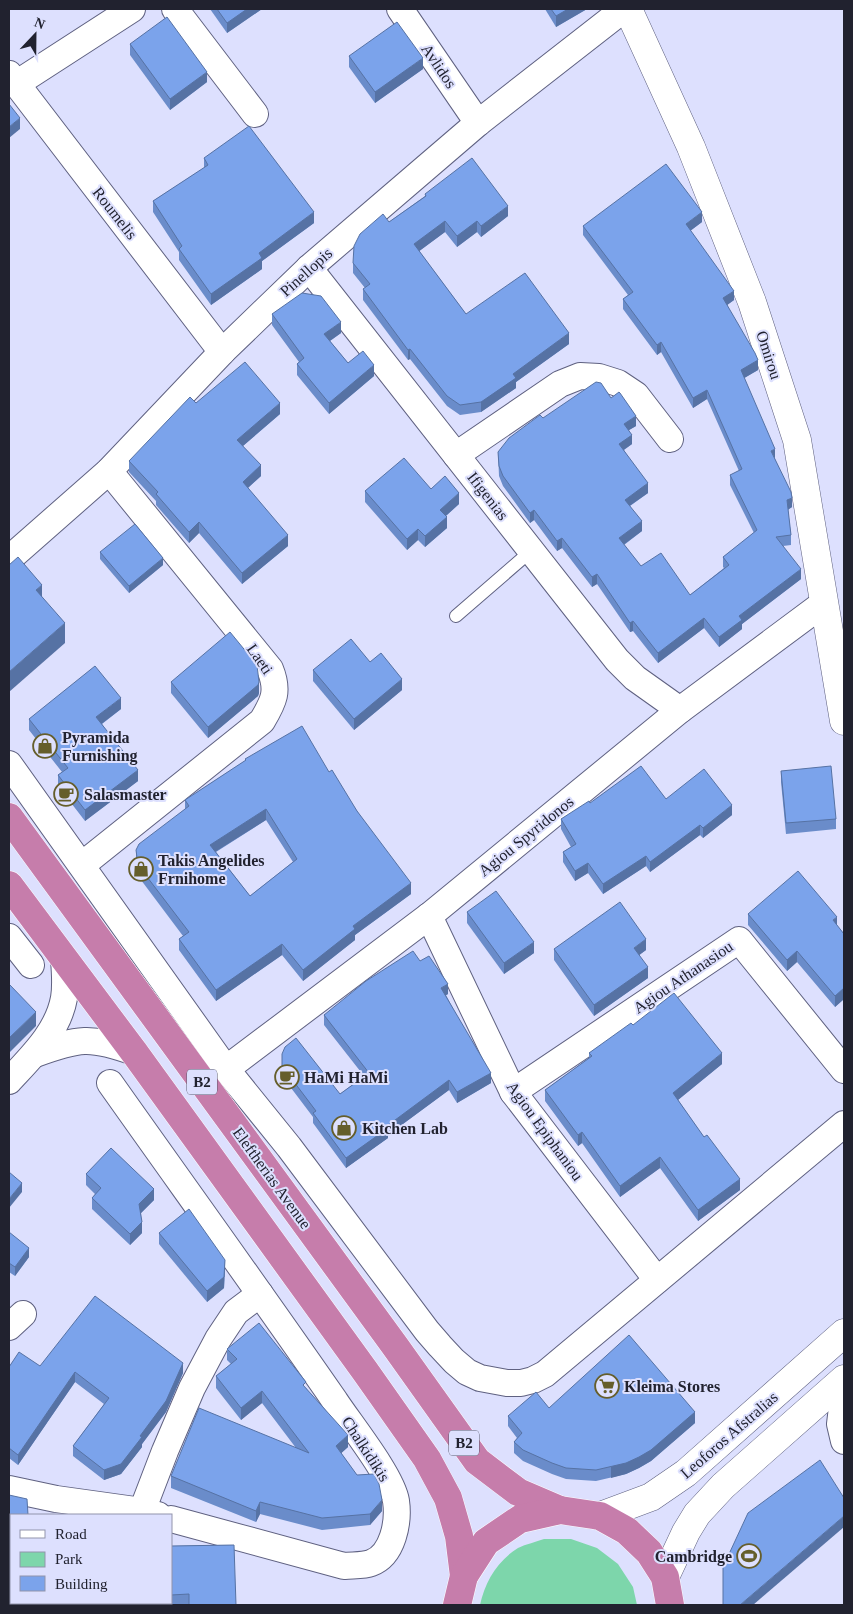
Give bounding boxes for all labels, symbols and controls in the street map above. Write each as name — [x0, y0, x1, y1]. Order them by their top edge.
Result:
north arrow — [10, 10, 60, 60]
text: N — [32, 15, 47, 32]
street label: Avlidos — [418, 41, 460, 91]
street label: Roumelis — [89, 184, 141, 242]
street label: Pinellopis — [277, 244, 336, 300]
street label: Omirou — [753, 329, 785, 381]
street label: Ifigenias — [463, 469, 512, 524]
street label: Laeti — [244, 641, 277, 678]
place label: Pyramida Furnishing — [62, 729, 138, 765]
shop icon: Pyramida Furnishing — [32, 733, 58, 759]
cafe icon: Salasmaster — [53, 781, 79, 807]
place label: Salasmaster — [84, 786, 167, 803]
street label: Agiou Spyridonos — [475, 793, 577, 880]
place label: Takis Angelides Frnihome — [158, 852, 265, 887]
shop icon: Takis Angelides Frnihome — [128, 856, 154, 882]
street label: Agiou Athanasiou — [630, 938, 736, 1017]
cafe icon: HaMi HaMi — [274, 1064, 300, 1090]
place label: HaMi HaMi — [304, 1069, 389, 1086]
road number: B2 — [187, 1070, 217, 1094]
street label: Agiou Epiphaniou — [503, 1078, 586, 1184]
shop icon: Kitchen Lab — [331, 1115, 357, 1141]
place label: Kitchen Lab — [362, 1120, 448, 1137]
street label: Eleftherias Avenue — [230, 1124, 314, 1232]
supermarket icon: Kleima Stores — [594, 1373, 620, 1399]
place label: Kleima Stores — [624, 1378, 720, 1395]
street label: Leoforos Afstralias — [677, 1388, 781, 1482]
street label: Chalkidikis — [339, 1413, 393, 1485]
road number: B2 — [449, 1430, 479, 1456]
legend — [10, 1514, 172, 1604]
text: Road — [55, 1526, 87, 1542]
sports icon: Cambridge — [736, 1543, 762, 1569]
place label: Cambridge — [655, 1548, 732, 1566]
text: Park — [55, 1551, 83, 1567]
text: Building — [55, 1576, 108, 1592]

